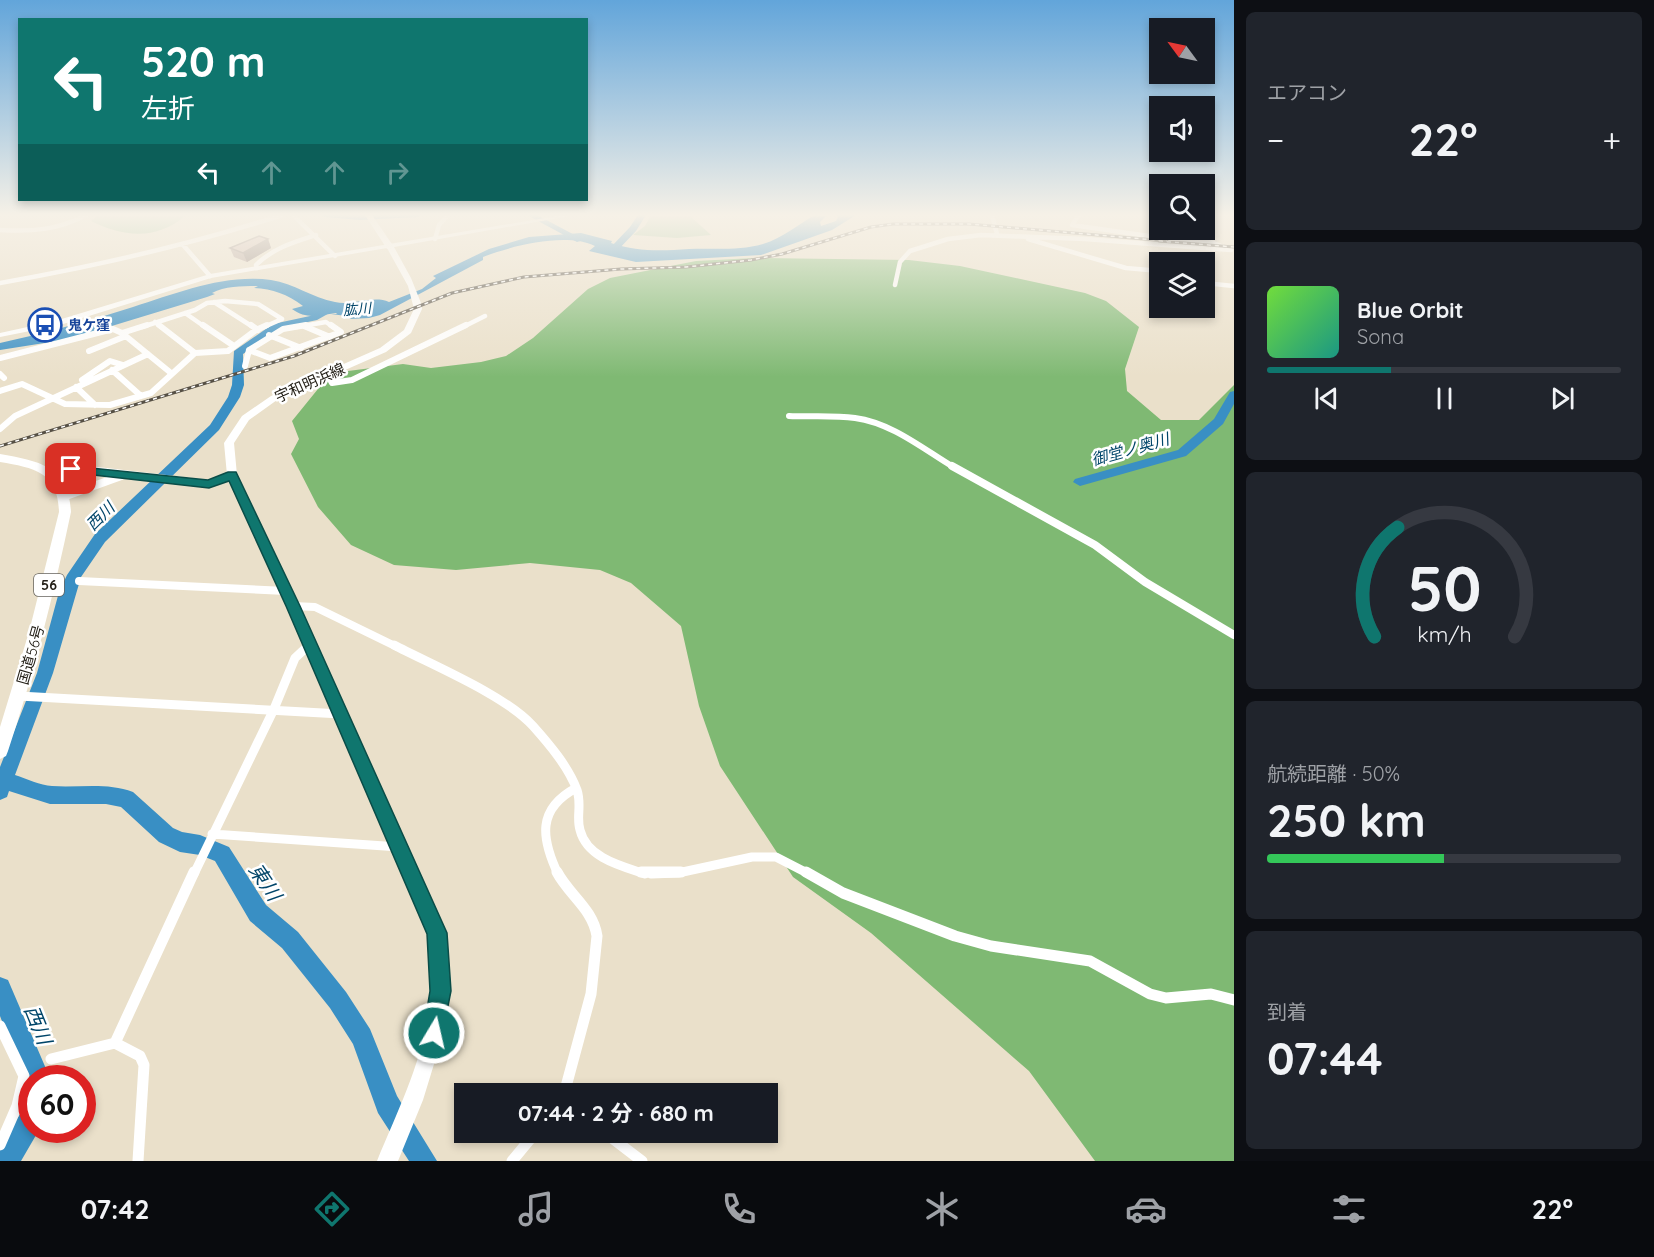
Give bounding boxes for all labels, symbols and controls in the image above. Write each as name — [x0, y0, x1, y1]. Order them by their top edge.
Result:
north arrow — [1149, 18, 1215, 84]
map controls — [1149, 18, 1215, 318]
text: 520 m — [141, 35, 265, 88]
icon: left — [42, 42, 120, 120]
text: エアコン — [1267, 80, 1347, 105]
text: 左折 — [141, 91, 195, 125]
button: sound — [1149, 96, 1215, 162]
text: 22° — [1409, 111, 1478, 167]
text: − — [1267, 119, 1284, 160]
text: + — [1602, 119, 1621, 160]
icon: left — [192, 156, 225, 189]
icon: ahead — [255, 156, 288, 189]
icon: ahead — [318, 156, 351, 189]
icon: right — [381, 156, 414, 189]
button: search — [1149, 174, 1215, 240]
button: layers — [1149, 252, 1215, 318]
text: Blue Orbit — [1357, 296, 1463, 324]
water label: 肱川 — [342, 299, 374, 319]
bus stop icon: 鬼ケ窪 — [27, 307, 63, 343]
place label: 鬼ケ窪 — [68, 316, 110, 334]
text: Sona — [1357, 324, 1404, 349]
street label: 宇和明浜線 — [272, 359, 348, 406]
icon: previous — [1310, 382, 1343, 415]
icon: pause — [1428, 382, 1461, 415]
icon: next — [1546, 382, 1579, 415]
water label: 御堂ノ奥川 — [1089, 428, 1173, 470]
pin — [45, 443, 96, 494]
icon: arrive — [54, 452, 87, 485]
water label: 西川 — [82, 496, 120, 534]
text: 50 — [1407, 550, 1481, 628]
road number: 56 — [34, 574, 64, 596]
text: km/h — [1417, 622, 1471, 648]
street label: 国道56号 — [13, 623, 48, 687]
text: 航続距離 · 50% — [1267, 761, 1400, 786]
text: 250 km — [1267, 792, 1426, 848]
water label: 東川 — [244, 858, 288, 907]
text: 到着 — [1267, 999, 1307, 1024]
position arrow — [402, 1001, 466, 1065]
water label: 西川 — [19, 1002, 58, 1050]
text: 07:44 — [1267, 1030, 1383, 1086]
speed limit sign: 60 — [18, 1065, 96, 1143]
text: 07:44 · 2 分 · 680 m — [518, 1099, 714, 1127]
icon: directions — [311, 1188, 353, 1230]
icon: music — [515, 1188, 557, 1230]
icon: phone — [718, 1188, 760, 1230]
icon: climate — [921, 1188, 963, 1230]
icon: car — [1125, 1188, 1167, 1230]
icon: filters — [1328, 1188, 1370, 1230]
text: 07:42 — [81, 1192, 150, 1226]
text: 22° — [1532, 1192, 1573, 1226]

